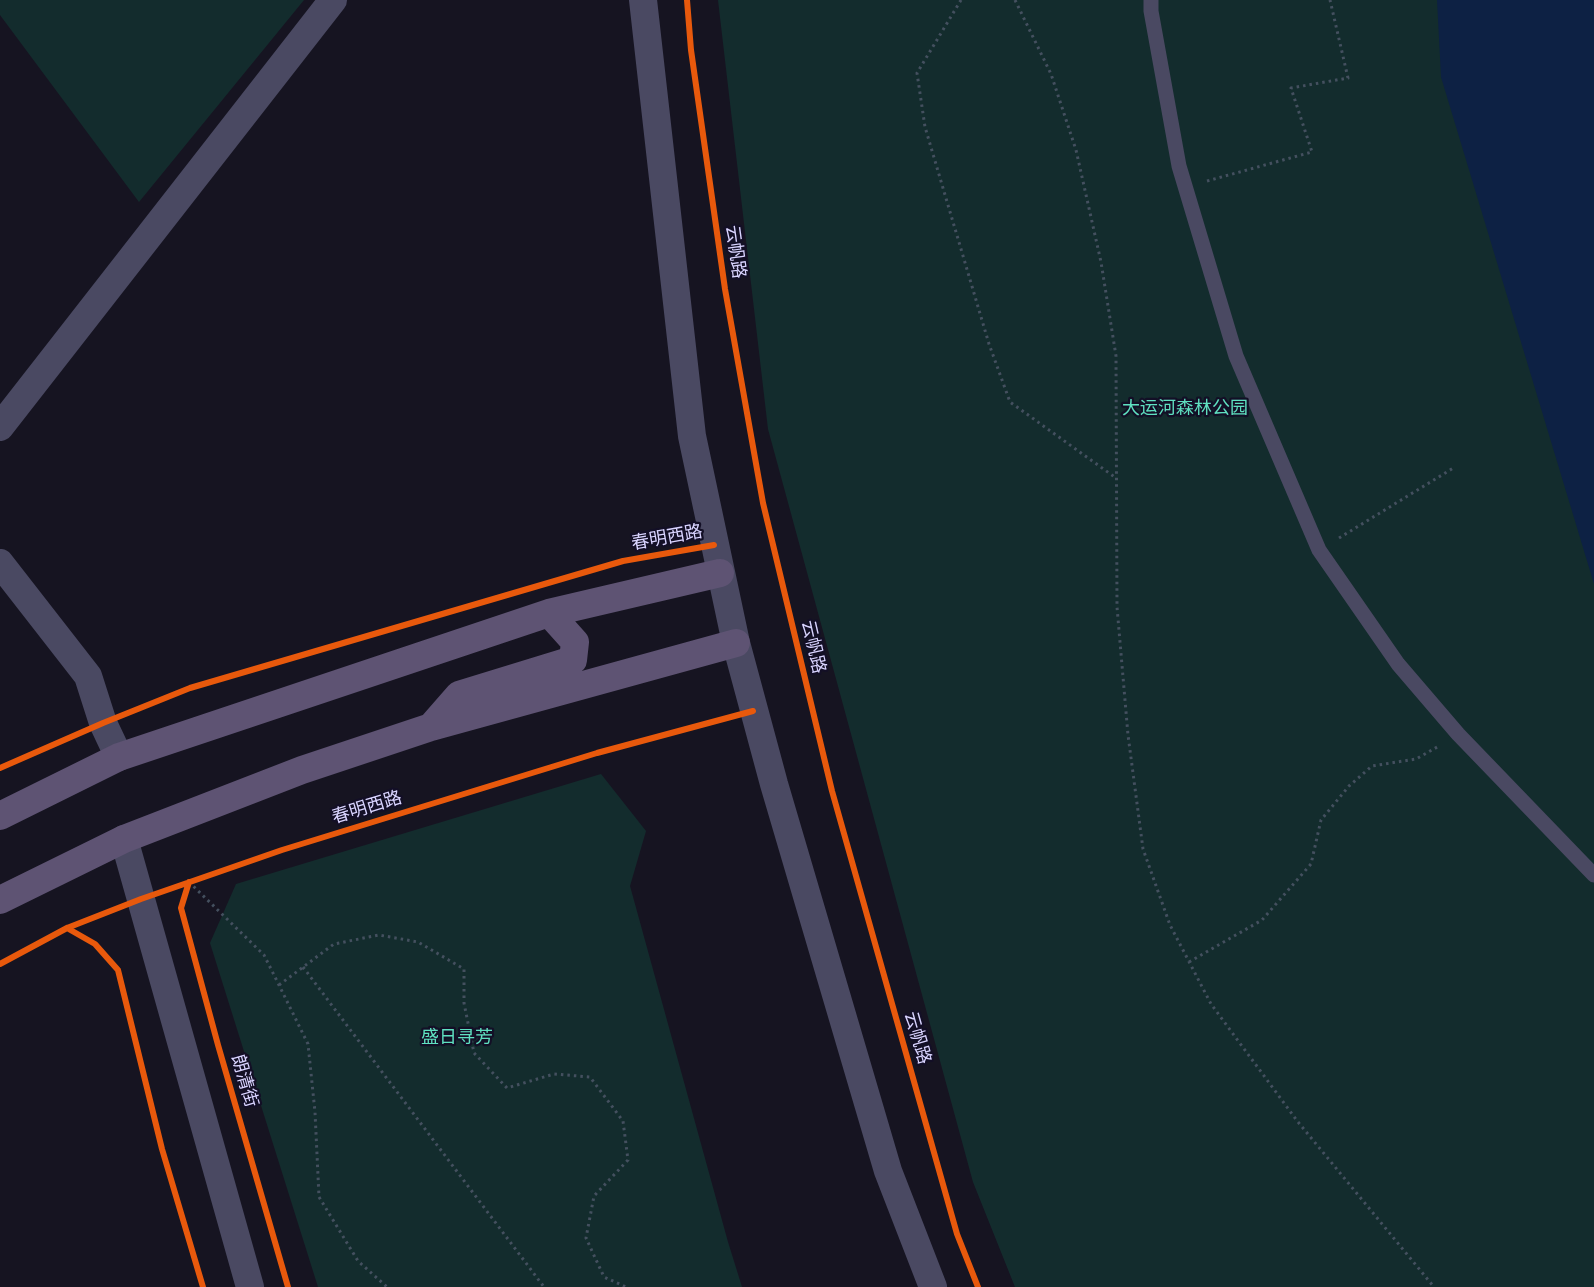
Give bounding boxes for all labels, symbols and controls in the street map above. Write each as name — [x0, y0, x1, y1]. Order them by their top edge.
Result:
street label: 云帆路 — [721, 224, 749, 280]
park label: 大运河森林公园 — [1122, 398, 1248, 420]
street label: 春明西路 — [630, 521, 704, 555]
street label: 云帆路 — [796, 618, 830, 676]
street label: 春明西路 — [329, 787, 405, 829]
street label: 云帆路 — [899, 1009, 935, 1067]
park label: 盛日寻芳 — [421, 1027, 493, 1049]
street label: 朗清街 — [226, 1052, 262, 1110]

